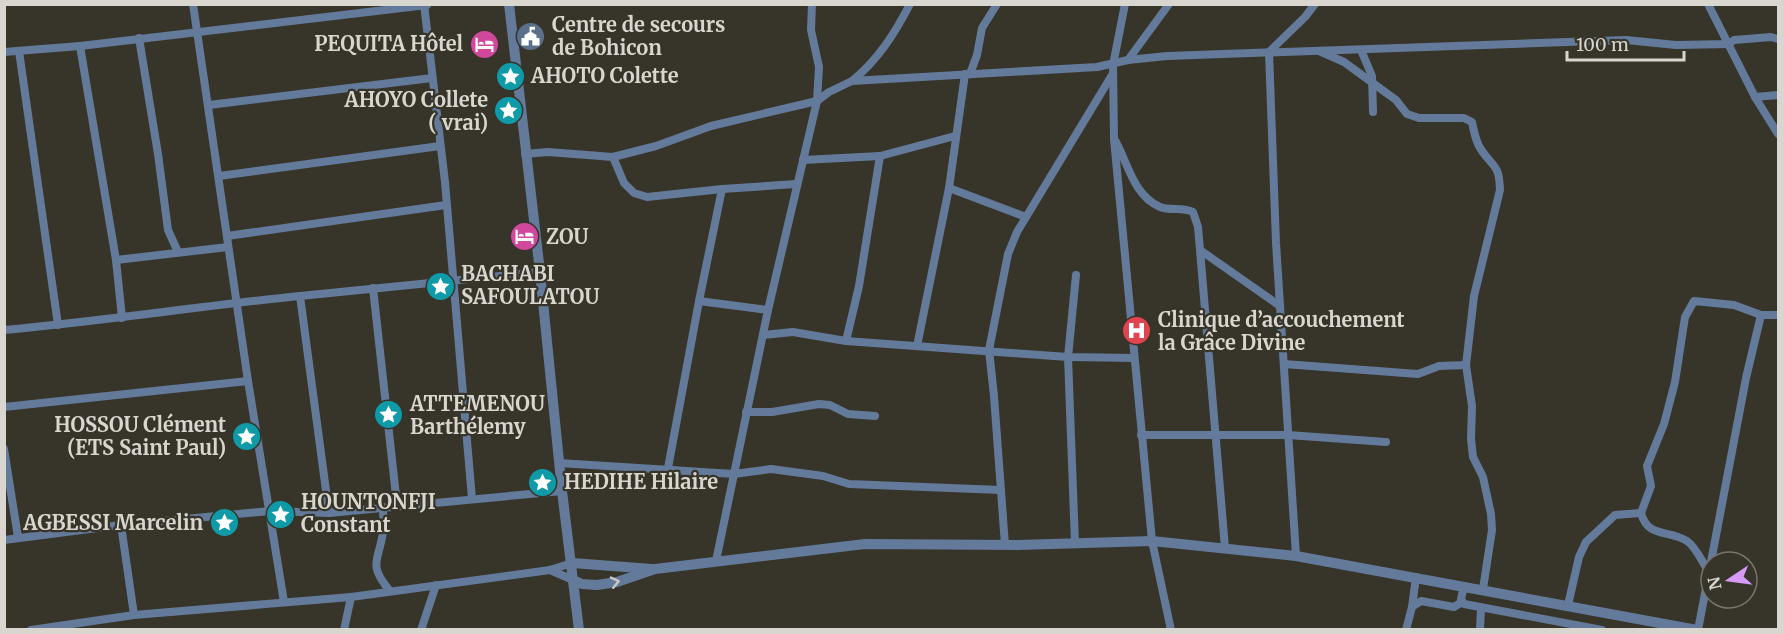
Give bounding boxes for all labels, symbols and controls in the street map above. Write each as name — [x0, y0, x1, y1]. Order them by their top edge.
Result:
place label: Centre de secours de Bohicon — [552, 12, 725, 60]
public building icon: Centre de secours de Bohicon — [515, 20, 547, 52]
scale bar — [1567, 24, 1684, 62]
hotel icon: PEQUITA Hôtel — [468, 28, 500, 60]
place label: PEQUITA Hôtel — [314, 31, 463, 56]
text: 100 m — [1576, 33, 1629, 56]
place icon: AHOTO Colette — [494, 60, 526, 92]
place label: AHOTO Colette — [530, 63, 679, 88]
place label: AHOYO Collete ( vrai) — [344, 87, 488, 135]
place icon: AHOYO Collete ( vrai) — [493, 95, 525, 127]
hotel icon: ZOU — [509, 221, 541, 253]
place label: ZOU — [546, 224, 589, 249]
place label: BACHABI SAFOULATOU — [461, 261, 600, 309]
place icon: BACHABI SAFOULATOU — [424, 270, 456, 302]
place label: Clinique d’accouchement la Grâce Divine — [1158, 307, 1405, 355]
hospital icon: Clinique d’accouchement la Grâce Divine — [1121, 315, 1153, 347]
place label: ATTEMENOU Barthélemy — [409, 391, 545, 439]
place icon: ATTEMENOU Barthélemy — [373, 399, 405, 431]
place label: HOSSOU Clément (ETS Saint Paul) — [54, 412, 226, 460]
place icon: HOSSOU Clément (ETS Saint Paul) — [231, 421, 263, 453]
place icon: HEDIHE Hilaire — [527, 466, 559, 498]
place label: HEDIHE Hilaire — [564, 469, 718, 494]
place label: HOUNTONFJI Constant — [301, 489, 436, 537]
place icon: HOUNTONFJI Constant — [264, 498, 296, 530]
place icon: AGBESSI Marcelin — [208, 507, 240, 539]
place label: AGBESSI Marcelin — [22, 510, 203, 535]
north arrow — [1699, 550, 1759, 610]
text: N — [1703, 575, 1726, 592]
one-way arrow — [610, 576, 620, 589]

